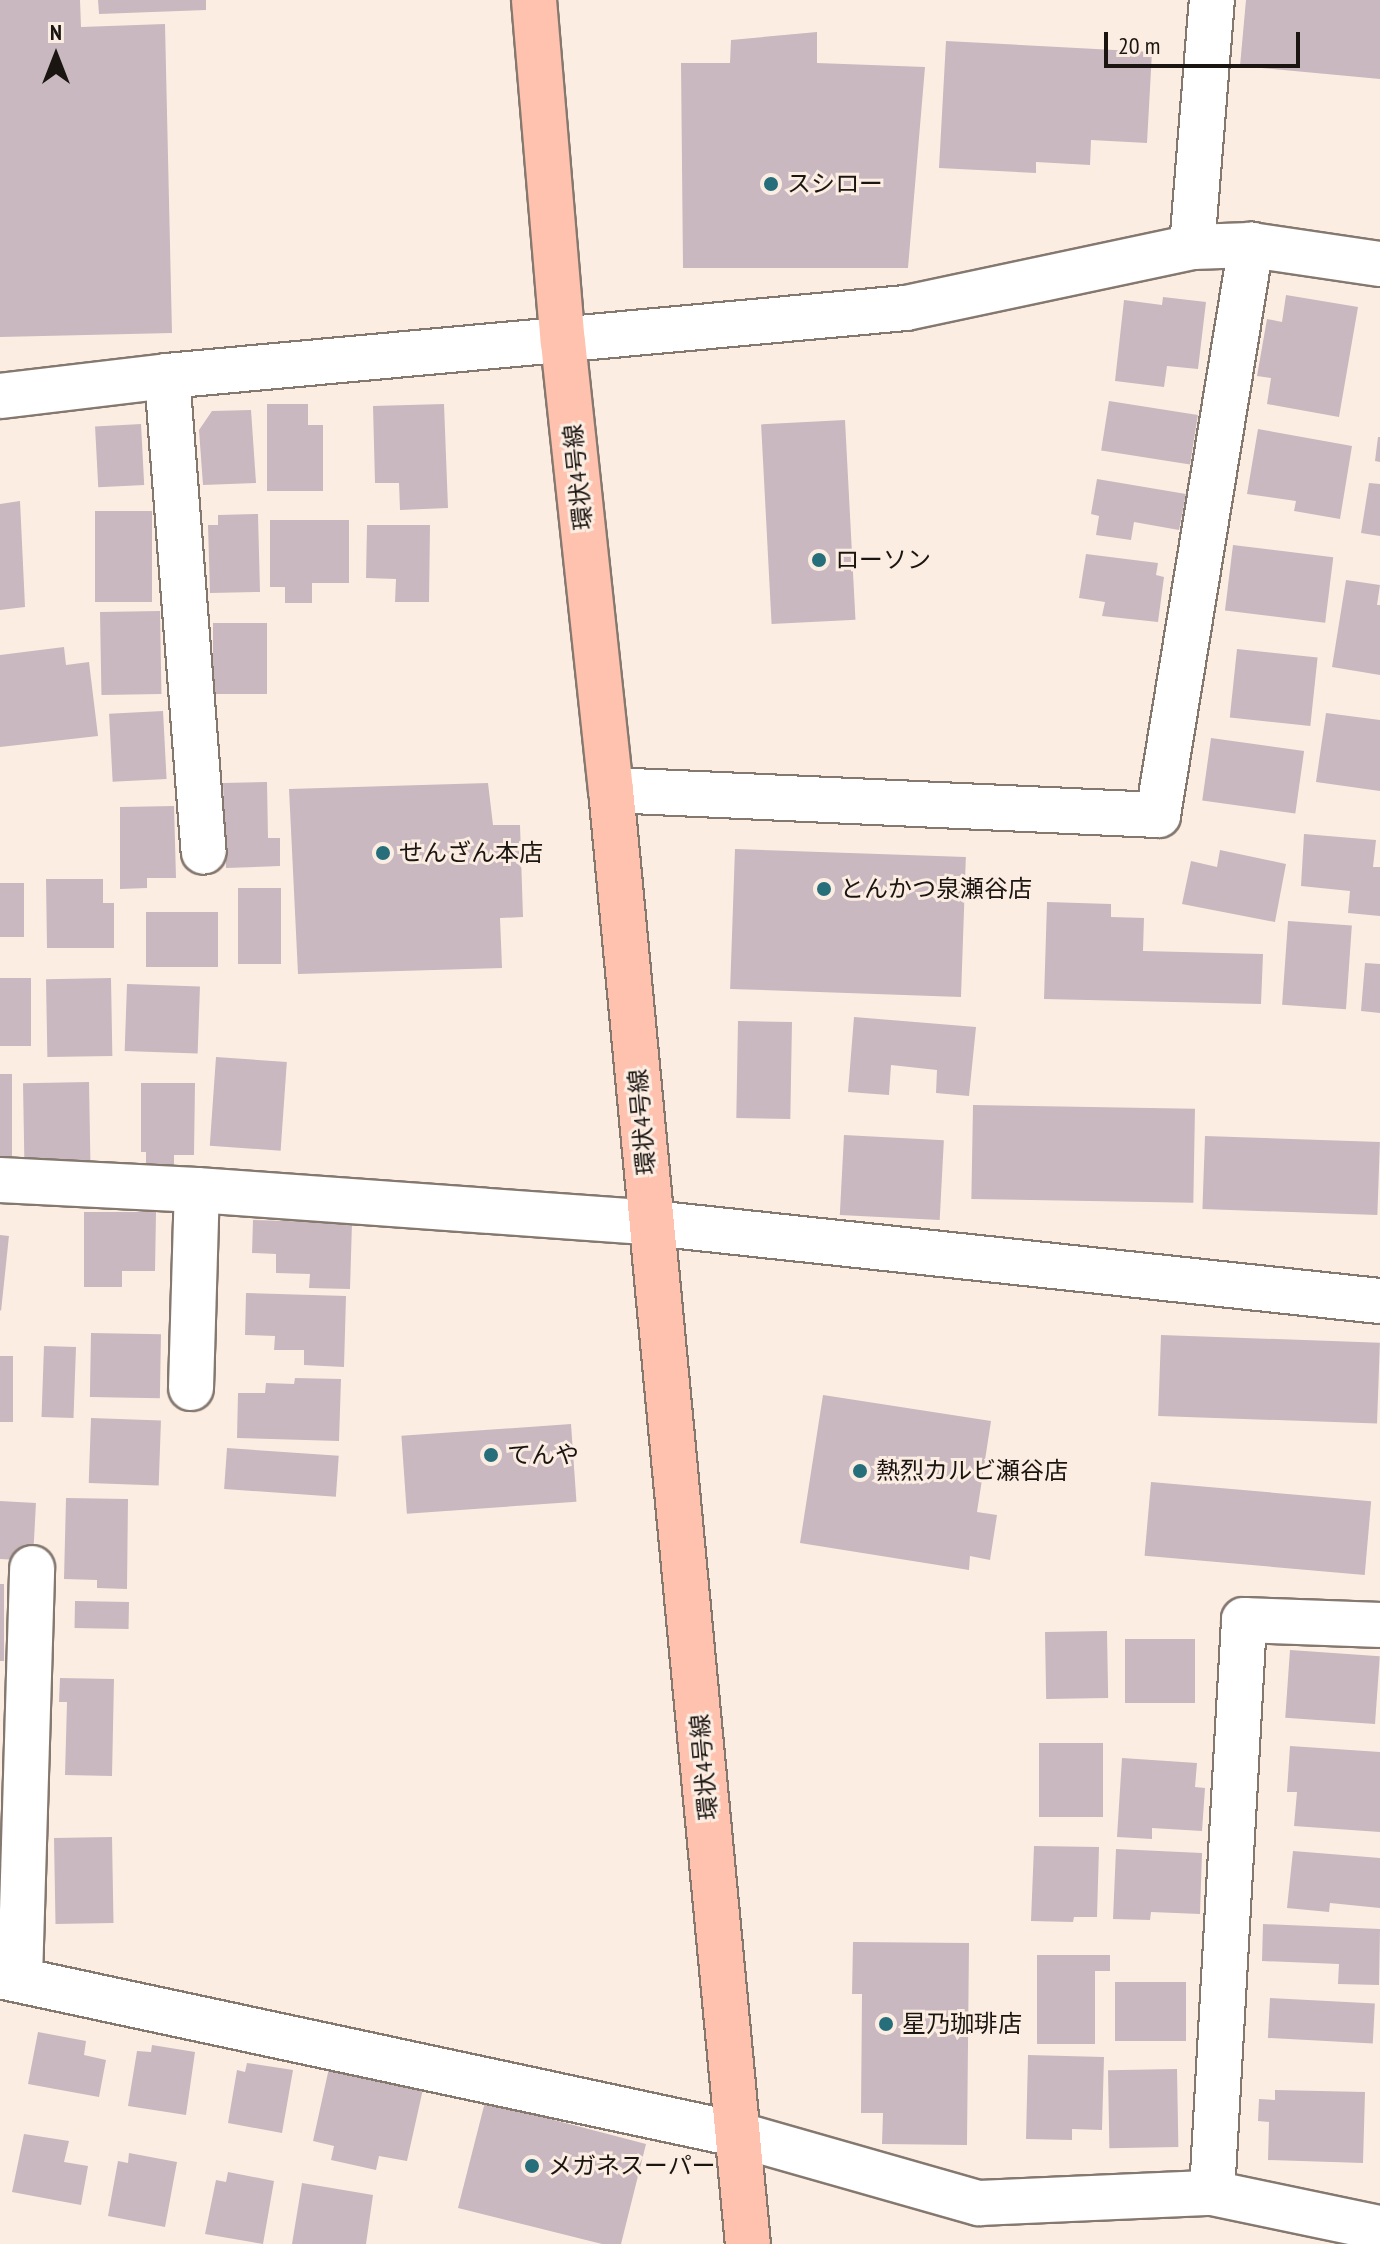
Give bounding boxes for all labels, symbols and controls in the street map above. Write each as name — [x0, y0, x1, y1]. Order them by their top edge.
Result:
north arrow — [16, 16, 96, 96]
scale bar — [1108, 16, 1304, 66]
text: N — [50, 18, 62, 46]
text: 20 m — [1118, 30, 1160, 61]
place label: スシロー — [787, 170, 883, 198]
marker: スシロー — [762, 175, 780, 193]
street label: 環状4号線 — [558, 422, 598, 532]
place label: ローソン — [835, 546, 931, 574]
marker: ローソン — [810, 551, 828, 569]
place label: せんざん本店 — [399, 839, 543, 867]
marker: せんざん本店 — [374, 844, 392, 862]
place label: とんかつ泉瀬谷店 — [840, 875, 1032, 903]
marker: とんかつ泉瀬谷店 — [815, 880, 833, 898]
street label: 環状4号線 — [623, 1068, 661, 1176]
place label: てんや — [507, 1441, 579, 1469]
marker: てんや — [482, 1446, 500, 1464]
place label: 熱烈カルビ瀬谷店 — [876, 1457, 1068, 1485]
marker: 熱烈カルビ瀬谷店 — [851, 1462, 869, 1480]
street label: 環状4号線 — [685, 1713, 723, 1821]
place label: 星乃珈琲店 — [902, 2010, 1022, 2038]
marker: 星乃珈琲店 — [877, 2015, 895, 2033]
place label: メガネスーパー — [548, 2152, 716, 2180]
marker: メガネスーパー — [523, 2157, 541, 2175]

